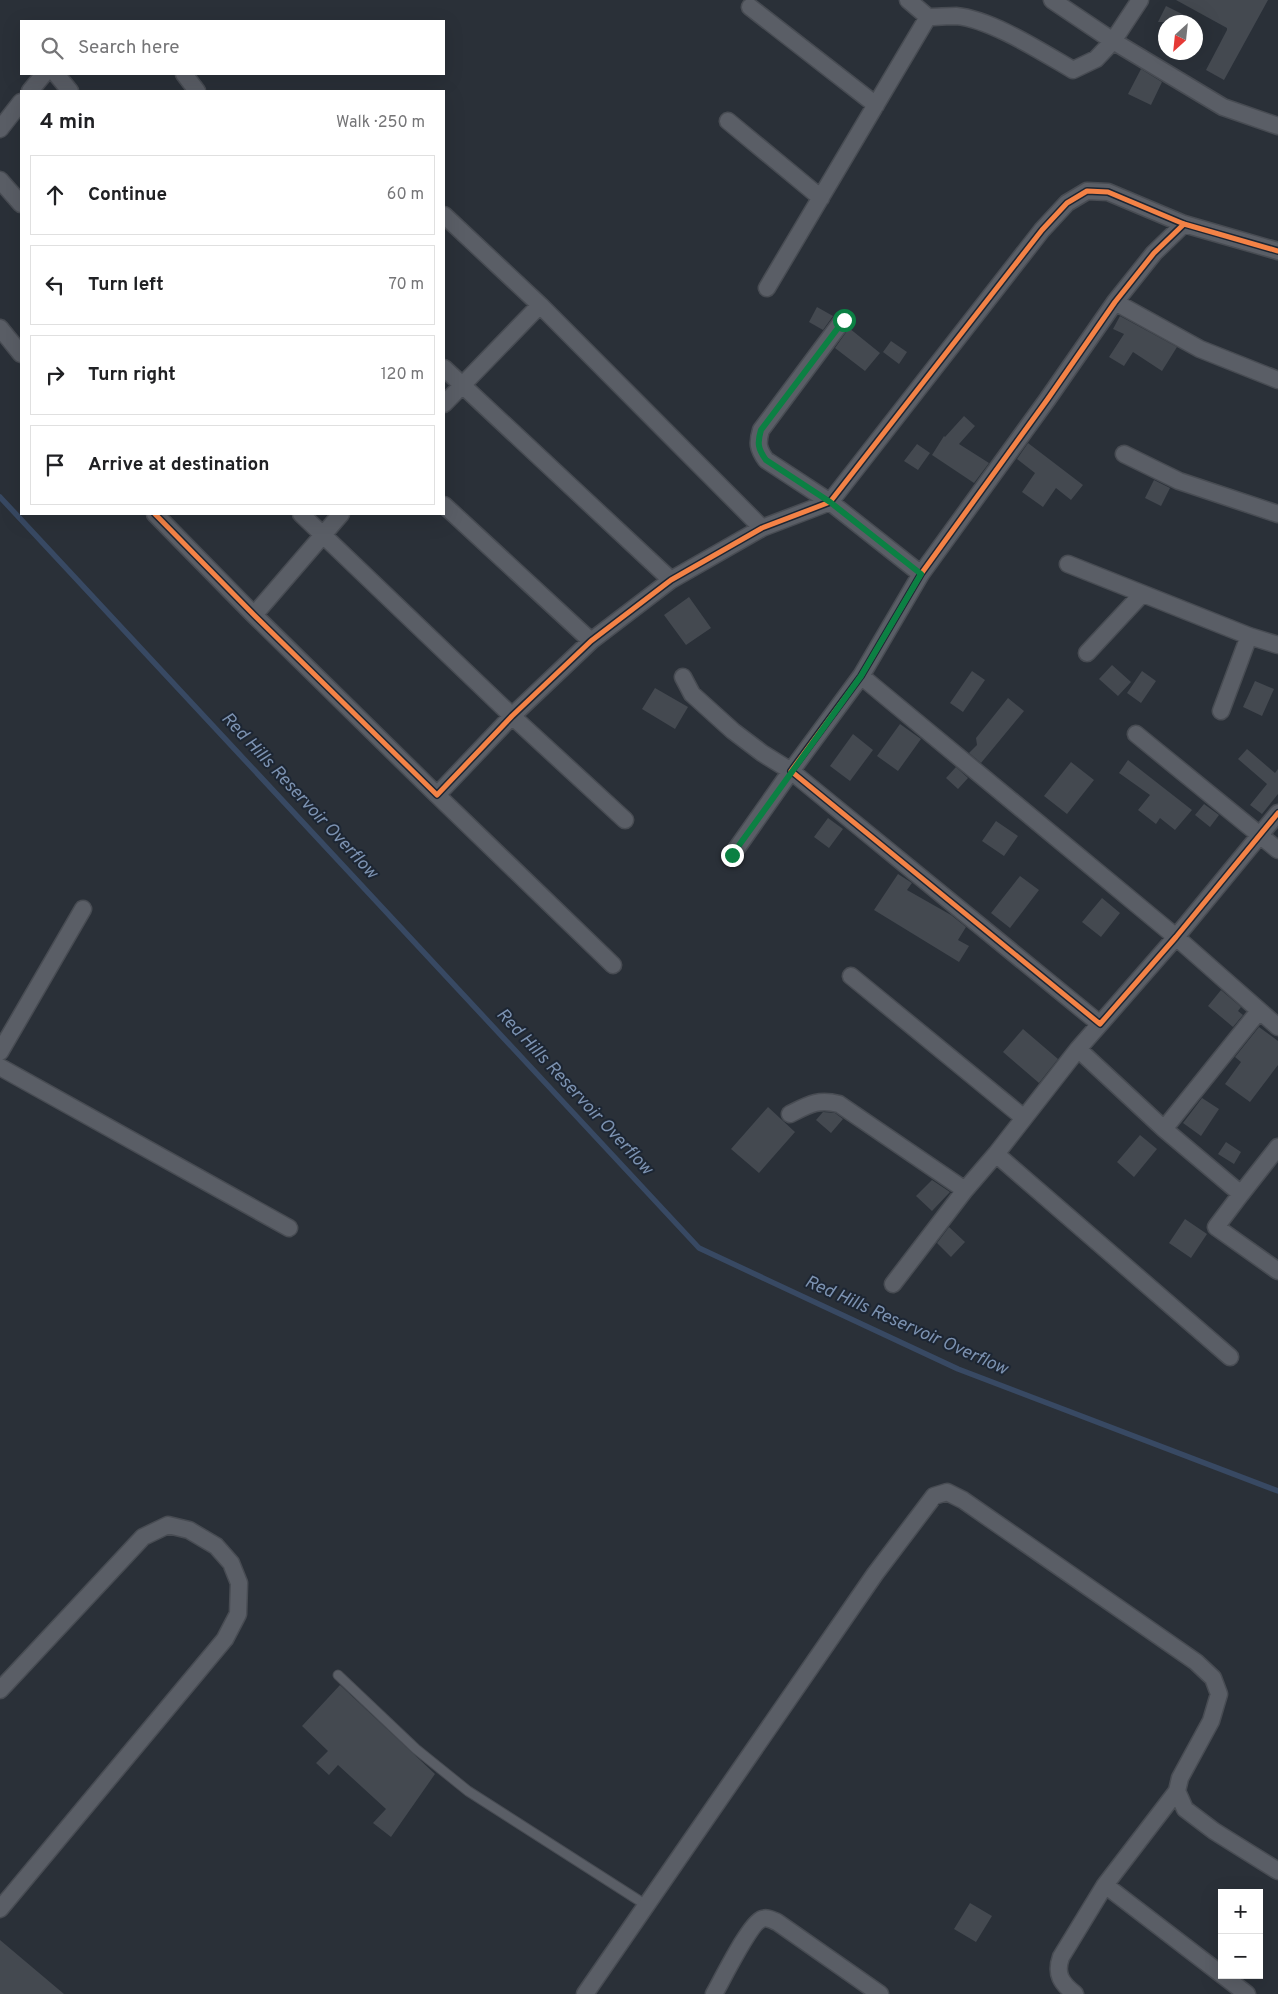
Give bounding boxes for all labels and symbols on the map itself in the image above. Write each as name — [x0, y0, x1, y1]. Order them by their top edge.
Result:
north arrow — [1158, 15, 1203, 60]
route start — [833, 309, 856, 332]
water label: Red Hills Reservoir Overflow — [216, 708, 383, 885]
route end — [721, 844, 744, 867]
water label: Red Hills Reservoir Overflow — [491, 1004, 658, 1181]
water label: Red Hills Reservoir Overflow — [801, 1271, 1013, 1382]

